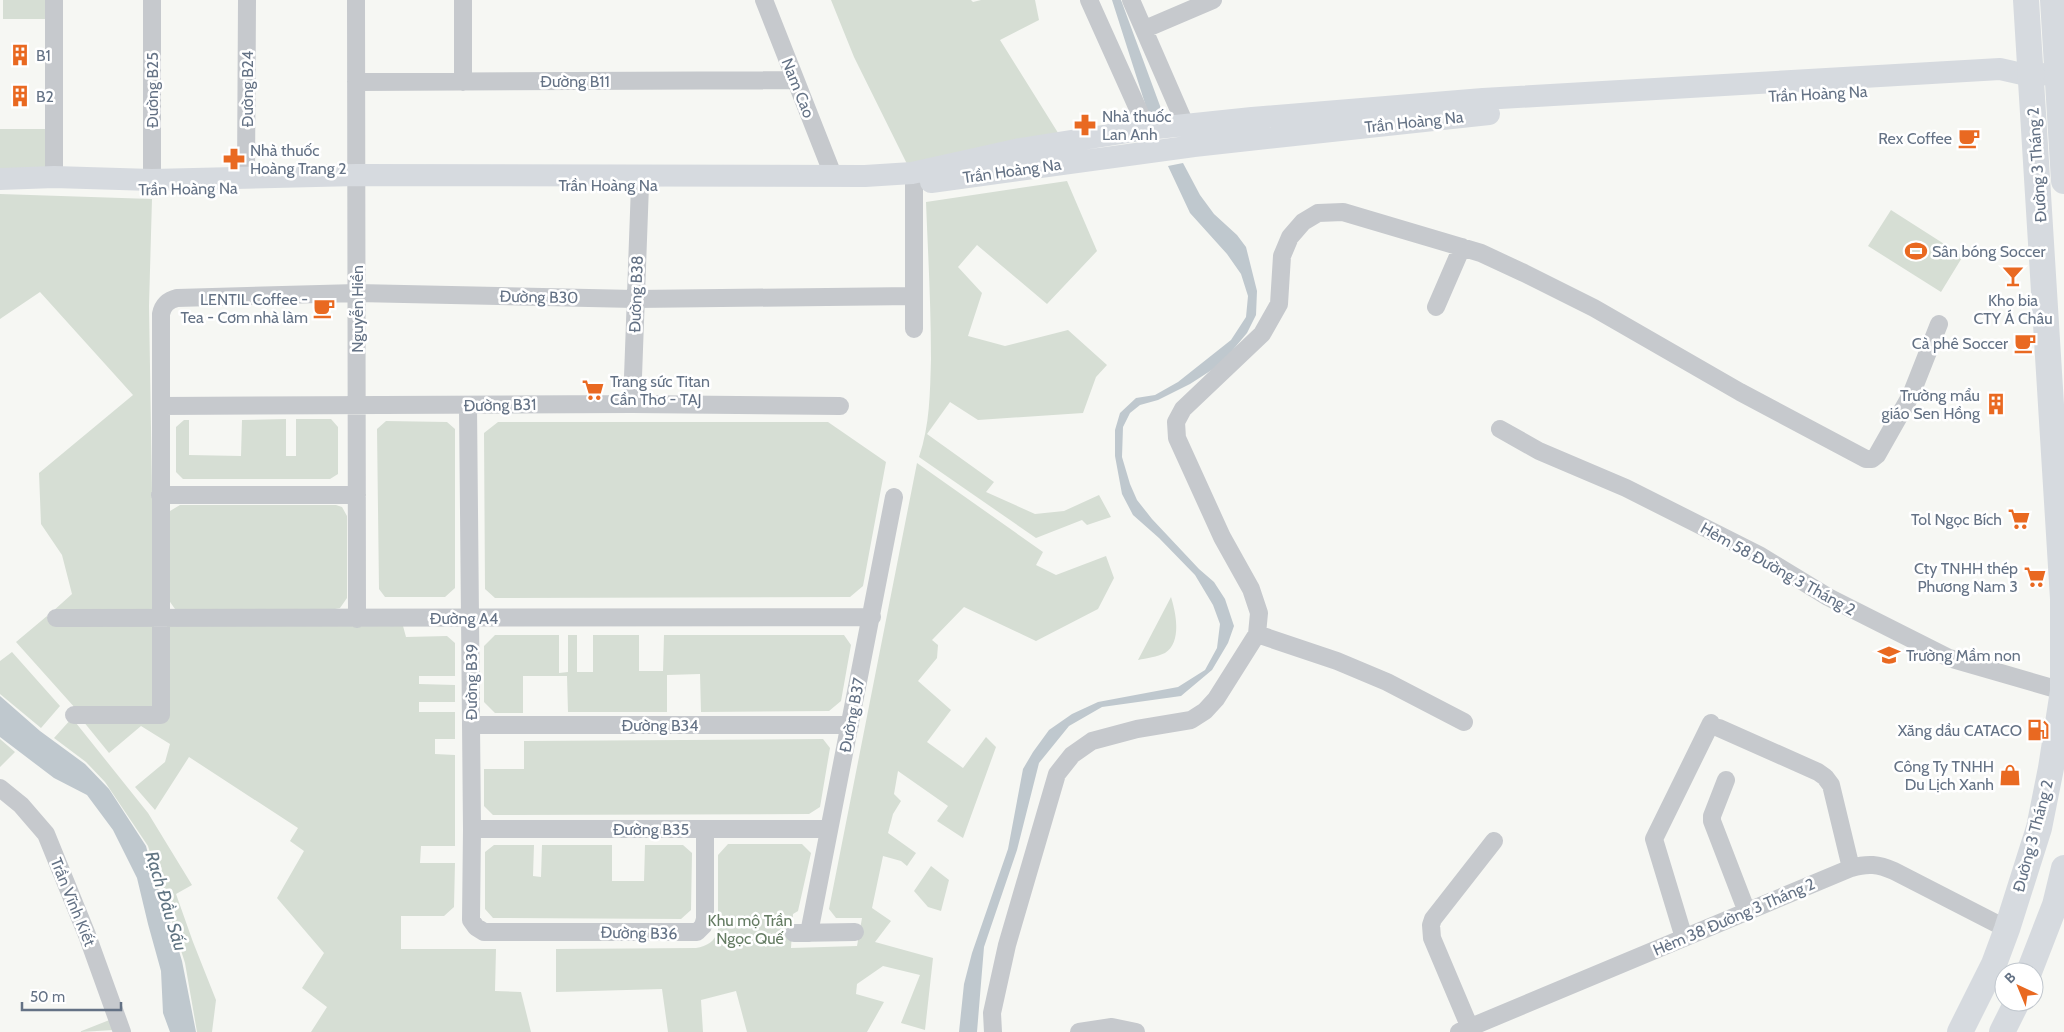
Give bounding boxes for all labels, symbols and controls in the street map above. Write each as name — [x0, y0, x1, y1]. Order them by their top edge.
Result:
building icon: B1 — [7, 42, 33, 68]
place label: B1 — [36, 46, 51, 65]
street label: Đường B24 — [238, 51, 257, 127]
street label: Đường B25 — [143, 52, 162, 128]
street label: Nam Cao — [777, 55, 819, 121]
street label: Đường B11 — [540, 72, 610, 91]
street label: Trần Hoàng Na — [1768, 82, 1868, 106]
building icon: B2 — [7, 83, 33, 109]
place label: B2 — [36, 87, 54, 106]
place label: Nhà thuốc Lan Anh — [1102, 107, 1172, 144]
street label: Trần Hoàng Na — [1364, 107, 1465, 137]
street label: Đường 3 Tháng 2 — [2024, 107, 2050, 223]
pharmacy icon: Nhà thuốc Lan Anh — [1072, 112, 1098, 138]
cafe icon: Rex Coffee — [1956, 125, 1982, 151]
place label: Rex Coffee — [1878, 129, 1952, 148]
place label: Nhà thuốc Hoàng Trang 2 — [250, 141, 347, 178]
pharmacy icon: Nhà thuốc Hoàng Trang 2 — [221, 146, 247, 172]
street label: Trần Hoàng Na — [962, 155, 1063, 187]
street label: Trần Hoàng Na — [558, 176, 658, 195]
street label: Trần Hoàng Na — [138, 179, 238, 199]
sports icon: Sân bóng Soccer — [1903, 238, 1929, 264]
place label: Sân bóng Soccer — [1932, 242, 2046, 261]
street label: Đường B38 — [625, 255, 647, 333]
bar icon: Kho bia CTY Á Châu — [2000, 263, 2026, 289]
street label: Nguyễn Hiền — [348, 265, 367, 353]
street label: Đường B30 — [499, 287, 579, 307]
place label: LENTIL Coffee - Tea - Cơm nhà làm — [180, 290, 308, 327]
place label: Kho bia CTY Á Châu — [1973, 291, 2053, 328]
cafe icon: LENTIL Coffee - Tea - Cơm nhà làm — [311, 295, 337, 321]
cafe icon: Cà phê Soccer — [2012, 330, 2038, 356]
place label: Cà phê Soccer — [1912, 334, 2009, 353]
place label: Trang sức Titan Cần Thơ - TAJ — [610, 372, 710, 409]
supermarket icon: Trang sức Titan Cần Thơ - TAJ — [580, 377, 606, 403]
place label: Trường mẩu giáo Sen Hồng — [1881, 386, 1981, 423]
building icon: Trường mẩu giáo Sen Hồng — [1983, 391, 2009, 417]
street label: Đường B31 — [463, 395, 537, 415]
supermarket icon: Tol Ngọc Bích — [2006, 506, 2032, 532]
place label: Tol Ngọc Bích — [1911, 510, 2002, 529]
street label: Hẻm 58 Đường 3 Tháng 2 — [1697, 518, 1859, 620]
place label: Cty TNHH thép Phương Nam 3 — [1914, 559, 2018, 596]
supermarket icon: Cty TNHH thép Phương Nam 3 — [2022, 564, 2048, 590]
street label: Đường A4 — [430, 609, 498, 628]
school or university icon: Trường Mầm non — [1876, 642, 1902, 668]
street label: Đường B39 — [462, 644, 481, 720]
place label: Trường Mầm non — [1906, 646, 2021, 665]
street label: Đường B37 — [835, 676, 869, 754]
street label: Đường B34 — [622, 716, 698, 735]
fuel station icon: Xăng dầu CATACO — [2025, 717, 2051, 743]
place label: Xăng dầu CATACO — [1898, 721, 2022, 740]
place label: Công Ty TNHH Du Lịch Xanh — [1894, 757, 1994, 794]
shop icon: Công Ty TNHH Du Lịch Xanh — [1997, 762, 2023, 788]
street label: Đường 3 Tháng 2 — [2009, 778, 2057, 894]
street label: Đường B35 — [613, 820, 689, 839]
water label: Rạch Đầu Sấu — [140, 849, 192, 954]
street label: Trần Vĩnh Kiết — [47, 855, 100, 950]
street label: Hẻm 38 Đường 3 Tháng 2 — [1650, 874, 1818, 960]
park label: Khu mộ Trần Ngọc Quế — [708, 911, 792, 948]
street label: Đường B36 — [601, 923, 677, 943]
north arrow — [1994, 962, 2044, 1012]
text: B — [2001, 968, 2020, 987]
scale bar — [22, 980, 121, 1012]
text: 50 m — [30, 988, 65, 1006]

